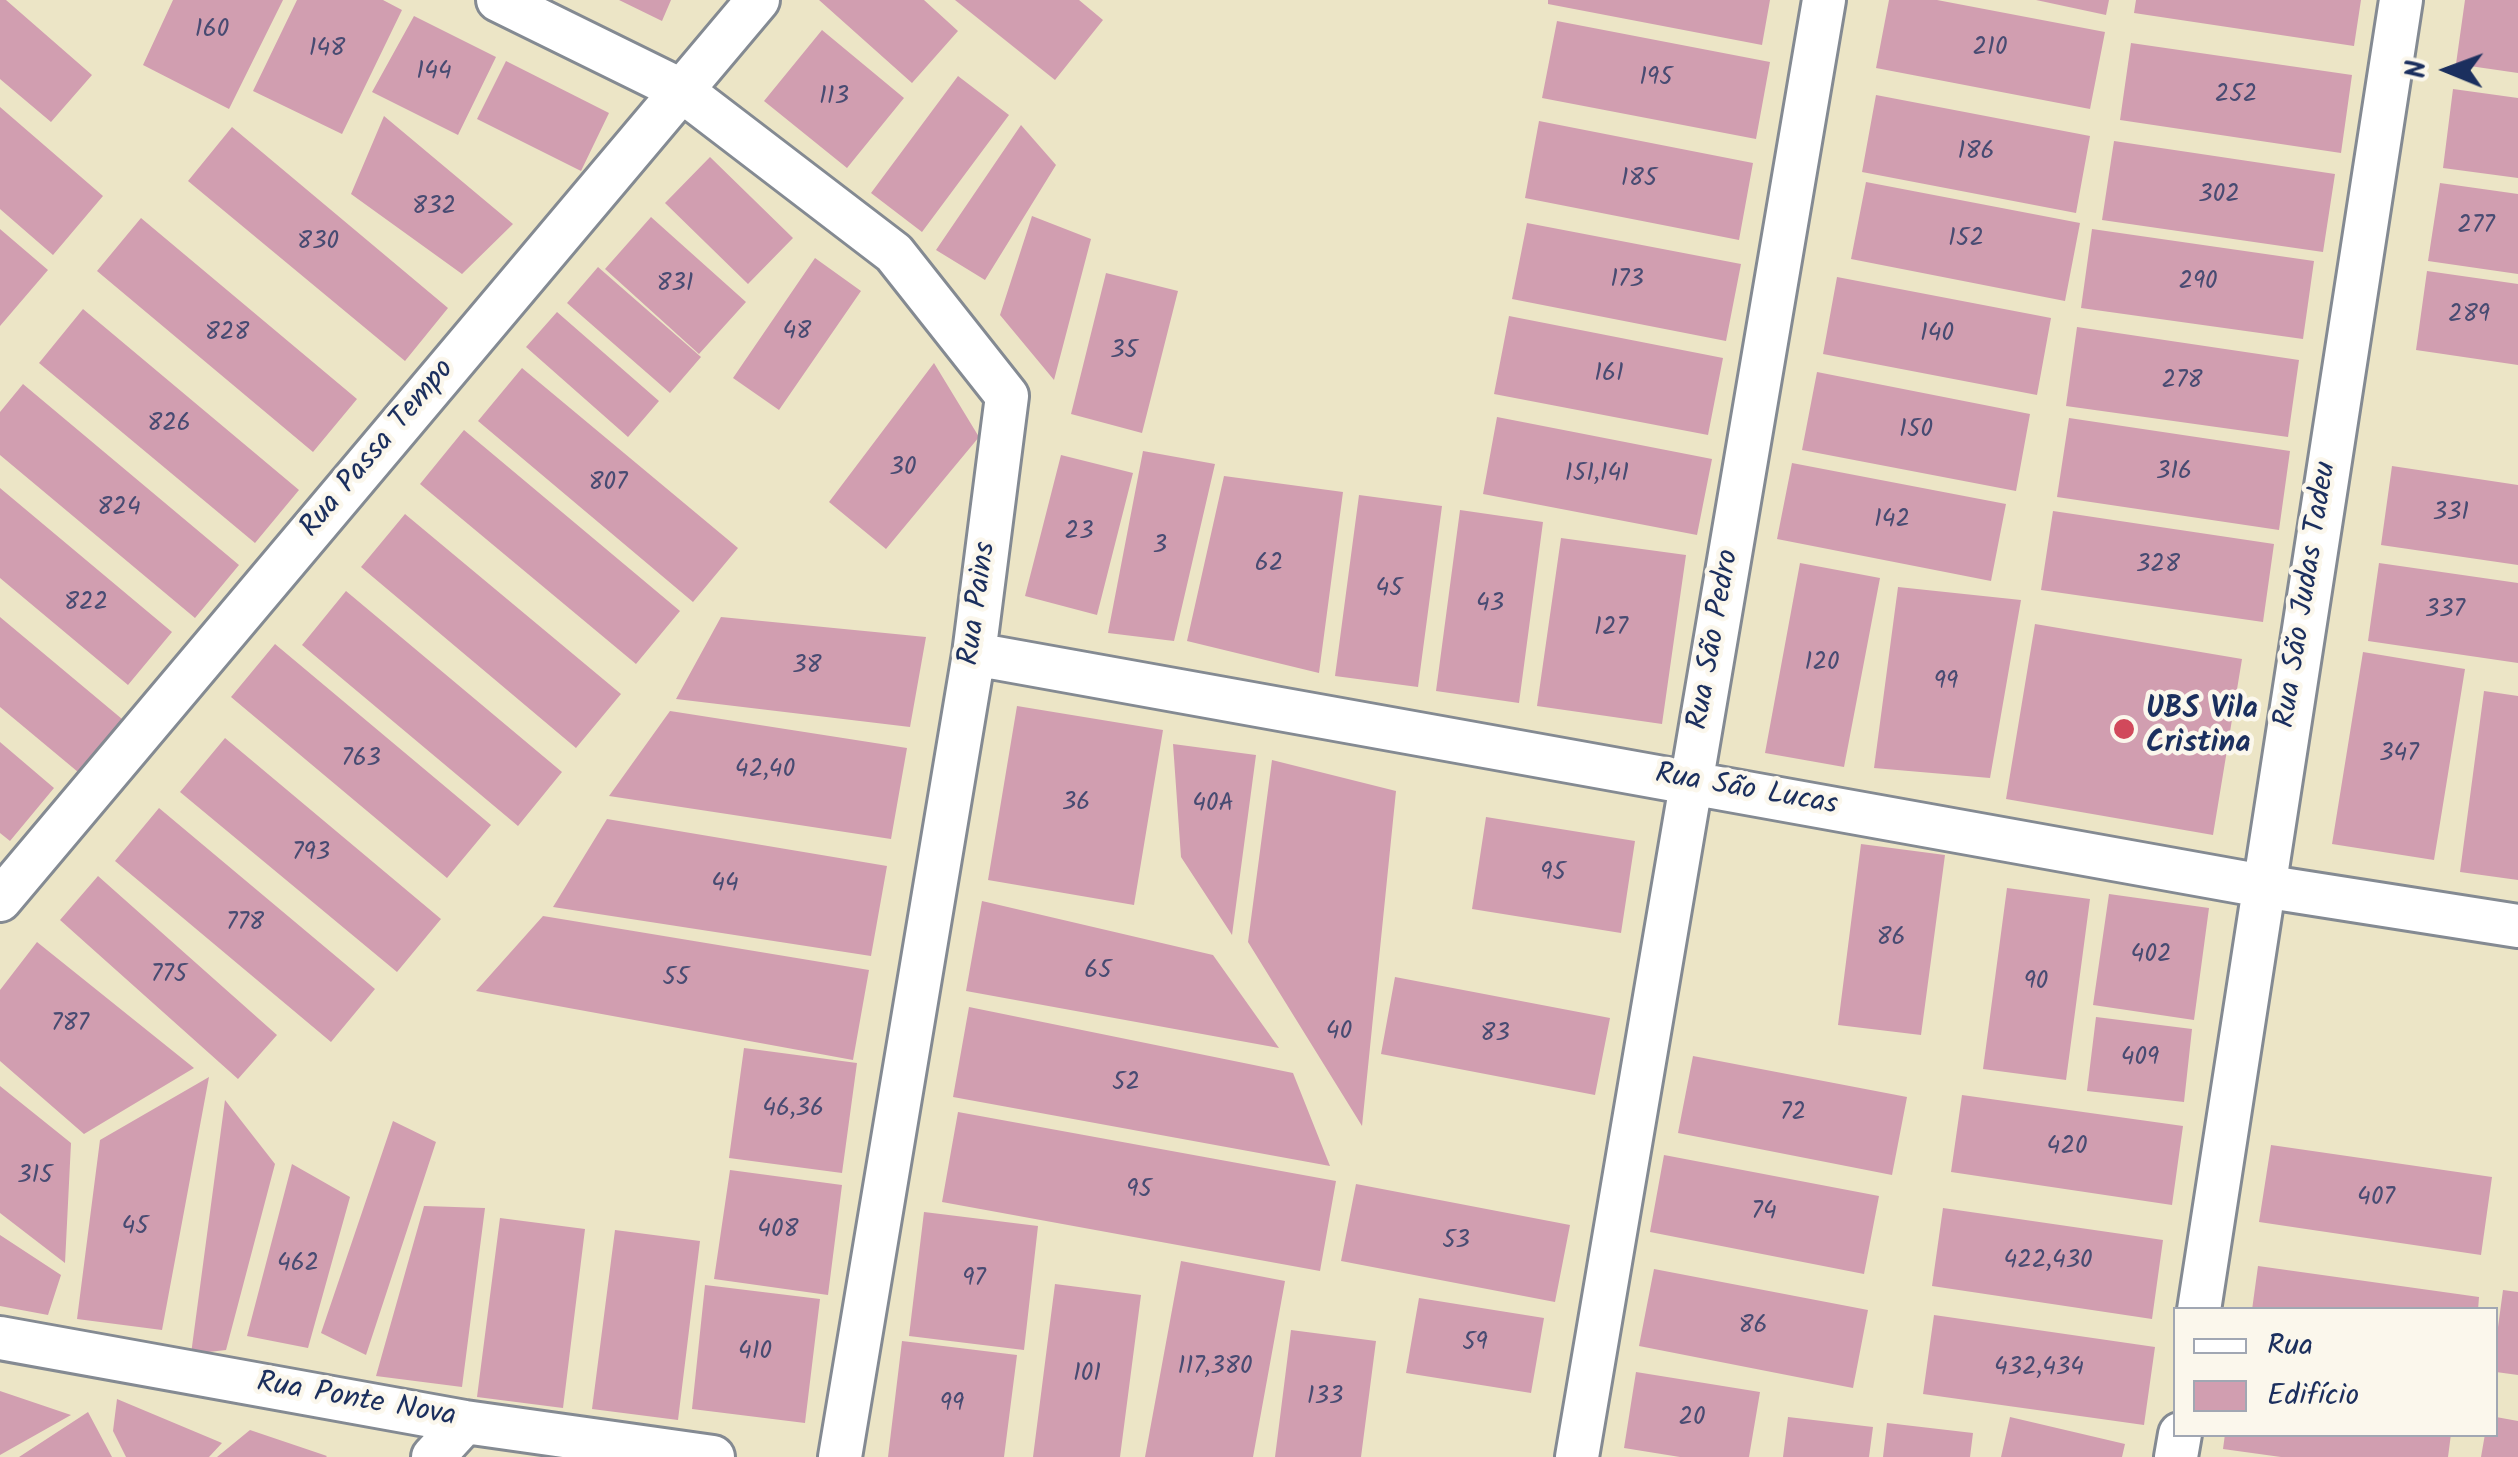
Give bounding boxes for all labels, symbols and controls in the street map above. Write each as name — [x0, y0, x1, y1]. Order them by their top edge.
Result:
house number: 160 — [195, 17, 229, 47]
north arrow — [2398, 20, 2498, 120]
house number: 210 — [1973, 35, 2007, 65]
house number: 148 — [309, 36, 345, 66]
house number: 144 — [416, 59, 452, 89]
text: N — [2395, 60, 2440, 79]
house number: 195 — [1639, 65, 1673, 95]
house number: 252 — [2215, 82, 2257, 112]
house number: 113 — [819, 84, 849, 114]
house number: 186 — [1958, 139, 1994, 169]
house number: 185 — [1621, 166, 1657, 196]
house number: 302 — [2198, 182, 2240, 212]
house number: 832 — [412, 194, 456, 224]
house number: 277 — [2457, 213, 2495, 243]
house number: 152 — [1948, 226, 1984, 256]
house number: 830 — [297, 229, 339, 259]
house number: 173 — [1610, 267, 1644, 297]
house number: 290 — [2178, 269, 2218, 299]
house number: 831 — [656, 271, 694, 301]
house number: 289 — [2448, 302, 2490, 332]
house number: 48 — [783, 319, 811, 349]
house number: 828 — [205, 320, 249, 350]
house number: 140 — [1920, 321, 1954, 351]
house number: 35 — [1110, 338, 1138, 368]
street label: Rua Passa Tempo — [294, 354, 464, 546]
house number: 161 — [1594, 361, 1624, 391]
house number: 278 — [2161, 368, 2203, 398]
house number: 826 — [147, 411, 191, 441]
house number: 150 — [1899, 417, 1933, 447]
house number: 30 — [890, 455, 916, 485]
house number: 316 — [2156, 459, 2192, 489]
street label: Rua São Judas Tadeu — [2269, 459, 2347, 731]
house number: 151,141 — [1565, 461, 1629, 491]
house number: 807 — [588, 470, 628, 500]
house number: 824 — [97, 495, 141, 525]
house number: 331 — [2433, 500, 2469, 530]
house number: 142 — [1874, 507, 1910, 537]
house number: 23 — [1065, 519, 1093, 549]
house number: 3 — [1153, 533, 1167, 563]
street label: Rua Pains — [954, 540, 1006, 668]
street label: Rua São Pedro — [1682, 547, 1750, 733]
house number: 62 — [1255, 551, 1283, 581]
house number: 328 — [2136, 552, 2180, 582]
house number: 45 — [1375, 576, 1403, 606]
house number: 822 — [64, 590, 108, 620]
house number: 43 — [1476, 591, 1504, 621]
house number: 337 — [2425, 597, 2465, 627]
house number: 127 — [1594, 615, 1628, 645]
house number: 120 — [1805, 650, 1839, 680]
house number: 38 — [792, 653, 822, 683]
house number: 99 — [1934, 669, 1958, 699]
place label: UBS Vila Cristina — [2146, 694, 2258, 764]
marker: UBS Vila Cristina — [2111, 716, 2137, 742]
house number: 347 — [2379, 741, 2419, 771]
house number: 763 — [341, 746, 381, 776]
house number: 42,40 — [735, 757, 795, 787]
street label: Rua São Lucas — [1652, 758, 1840, 826]
house number: 36 — [1062, 790, 1090, 820]
house number: 40A — [1192, 791, 1234, 821]
house number: 793 — [292, 840, 330, 870]
house number: 95 — [1540, 860, 1566, 890]
house number: 44 — [711, 871, 739, 901]
house number: 778 — [226, 910, 264, 940]
house number: 86 — [1877, 925, 1905, 955]
house number: 402 — [2131, 942, 2171, 972]
house number: 65 — [1084, 958, 1112, 988]
house number: 775 — [151, 962, 187, 992]
house number: 55 — [663, 965, 689, 995]
house number: 90 — [2024, 969, 2048, 999]
house number: 787 — [51, 1011, 89, 1041]
house number: 40 — [1326, 1019, 1352, 1049]
house number: 83 — [1480, 1021, 1510, 1051]
house number: 409 — [2121, 1045, 2159, 1075]
house number: 52 — [1112, 1070, 1140, 1100]
house number: 46,36 — [762, 1096, 824, 1126]
house number: 72 — [1780, 1100, 1806, 1130]
house number: 420 — [2047, 1134, 2087, 1164]
house number: 315 — [17, 1163, 53, 1193]
house number: 95 — [1126, 1177, 1152, 1207]
house number: 407 — [2357, 1185, 2395, 1215]
house number: 74 — [1751, 1199, 1777, 1229]
house number: 45 — [121, 1214, 149, 1244]
house number: 408 — [757, 1217, 799, 1247]
house number: 53 — [1442, 1228, 1470, 1258]
house number: 422,430 — [2003, 1248, 2093, 1278]
house number: 462 — [277, 1251, 319, 1281]
house number: 97 — [962, 1266, 986, 1296]
legend — [2173, 1307, 2498, 1437]
house number: 86 — [1739, 1313, 1767, 1343]
text: Rua — [2267, 1322, 2313, 1370]
house number: 59 — [1462, 1330, 1488, 1360]
house number: 410 — [738, 1339, 772, 1369]
house number: 117,380 — [1178, 1354, 1252, 1384]
house number: 432,434 — [1994, 1355, 2084, 1385]
house number: 101 — [1073, 1361, 1101, 1391]
street label: Rua Ponte Nova — [254, 1367, 458, 1437]
text: Edifício — [2267, 1372, 2359, 1420]
house number: 133 — [1307, 1384, 1343, 1414]
house number: 99 — [940, 1391, 964, 1421]
house number: 20 — [1678, 1405, 1706, 1435]

